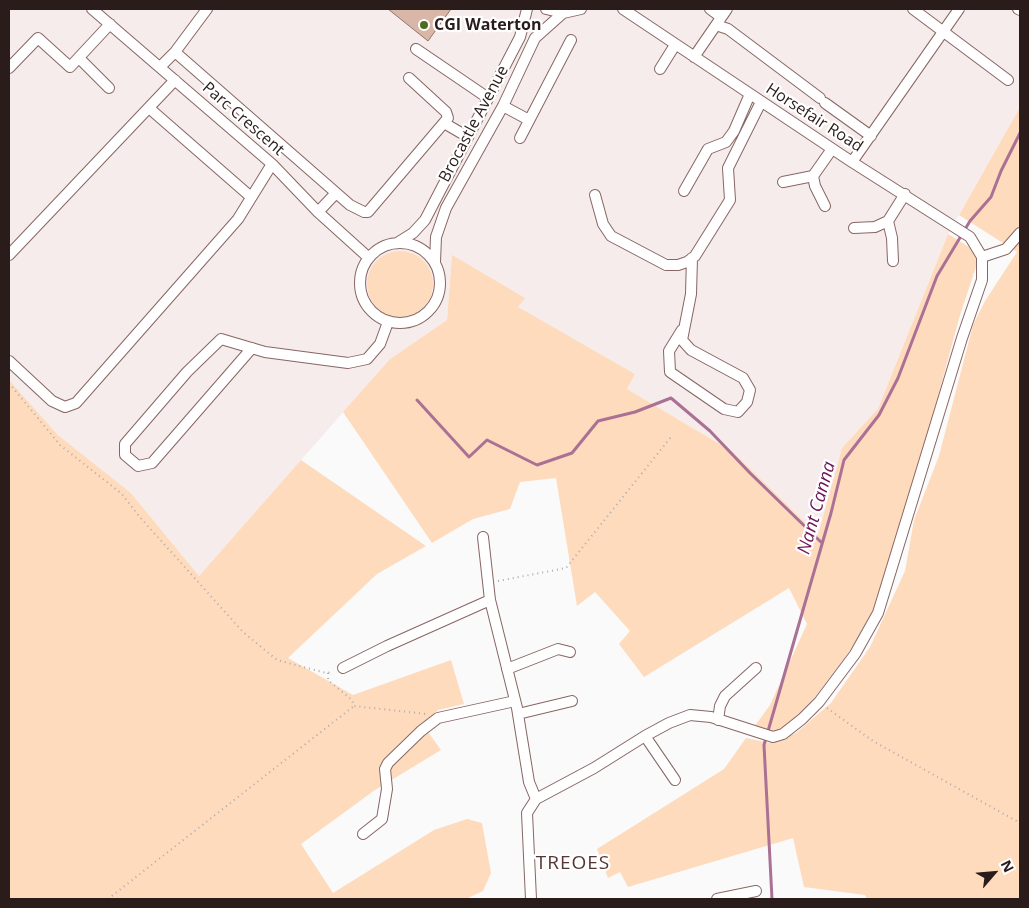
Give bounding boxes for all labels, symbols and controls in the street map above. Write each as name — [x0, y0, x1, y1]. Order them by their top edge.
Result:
place label: CGI Waterton — [434, 15, 541, 35]
marker: CGI Waterton — [418, 19, 430, 31]
street label: Brocastle Avenue — [435, 62, 513, 186]
street label: Parc Crescent — [198, 78, 288, 160]
street label: Horsefair Road — [762, 80, 866, 156]
water label: Nant Canna — [793, 459, 841, 557]
north arrow — [969, 848, 1019, 898]
district label: TREOES — [535, 853, 611, 875]
text: N — [997, 857, 1019, 875]

